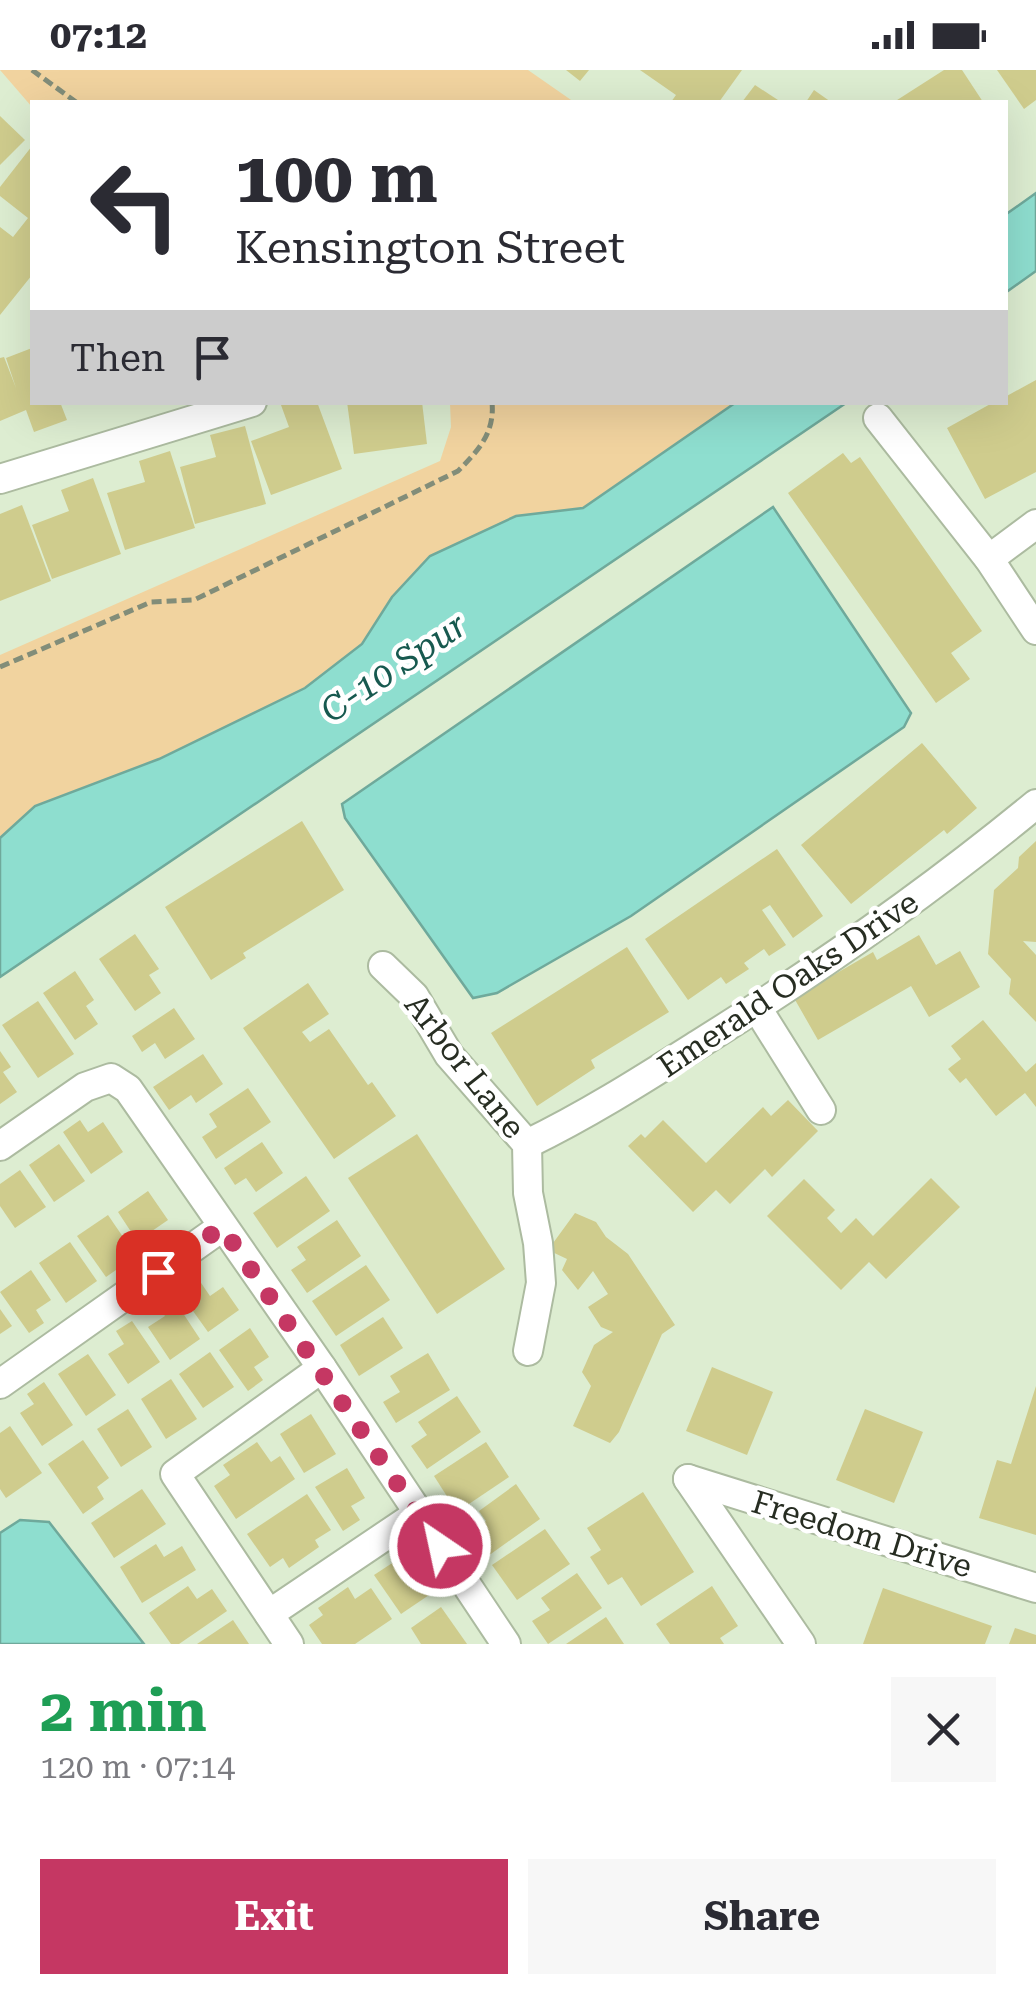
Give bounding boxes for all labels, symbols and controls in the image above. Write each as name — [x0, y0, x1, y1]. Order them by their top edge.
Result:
text: 07:12 — [50, 13, 147, 57]
text: 100 m — [235, 137, 438, 219]
icon: left — [70, 140, 200, 270]
text: Kensington Street — [235, 221, 625, 274]
icon: arrive — [185, 330, 240, 385]
text: Then — [70, 336, 165, 380]
water label: C-10 Spur — [313, 604, 475, 732]
street label: Emerald Oaks Drive — [651, 883, 925, 1085]
street label: Arbor Lane — [397, 986, 533, 1146]
pin — [116, 1230, 201, 1315]
icon: arrive — [131, 1245, 186, 1300]
street label: Freedom Drive — [747, 1482, 977, 1586]
position arrow — [388, 1494, 492, 1598]
text: 2 min — [40, 1675, 207, 1746]
button: close — [891, 1677, 996, 1782]
text: 120 m · 07:14 — [40, 1748, 235, 1786]
button: Exit — [40, 1859, 508, 1974]
button: Share — [528, 1859, 996, 1974]

